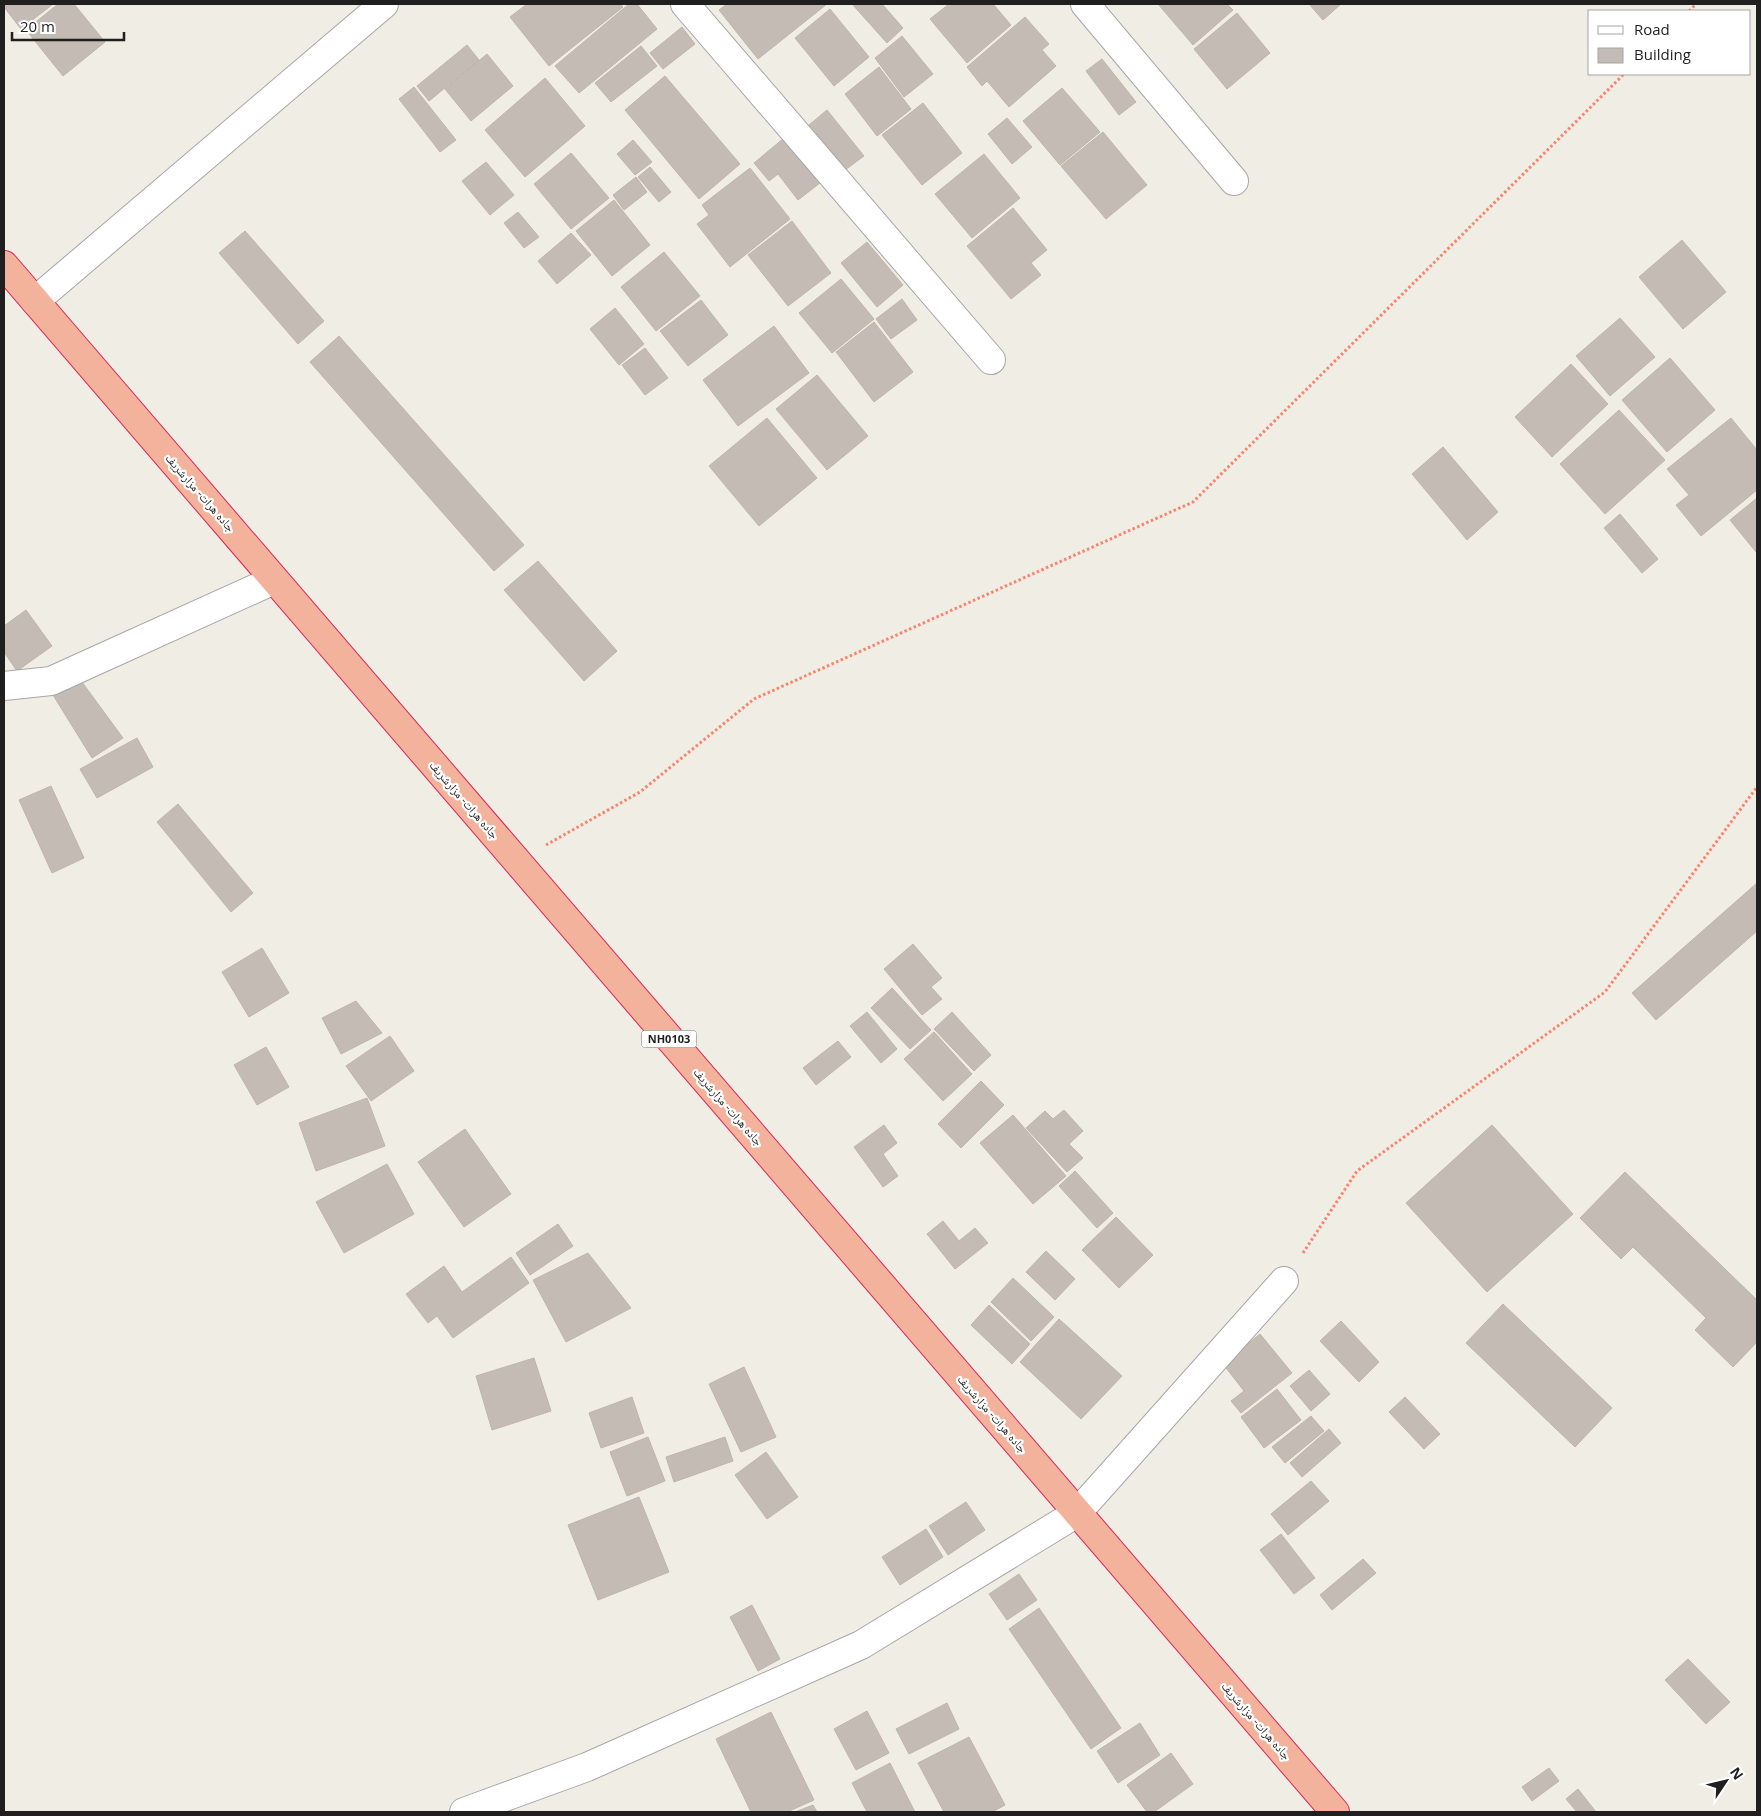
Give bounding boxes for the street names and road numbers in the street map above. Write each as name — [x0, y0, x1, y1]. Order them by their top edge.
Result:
street label: جاده هرات- مزارشریف — [162, 450, 239, 536]
street label: جاده هرات- مزارشریف — [426, 757, 503, 843]
road number: NH0103 — [642, 1030, 696, 1048]
street label: جاده هرات- مزارشریف — [690, 1064, 767, 1150]
street label: جاده هرات- مزارشریف — [954, 1371, 1031, 1457]
street label: جاده هرات- مزارشریف — [1218, 1678, 1295, 1764]

